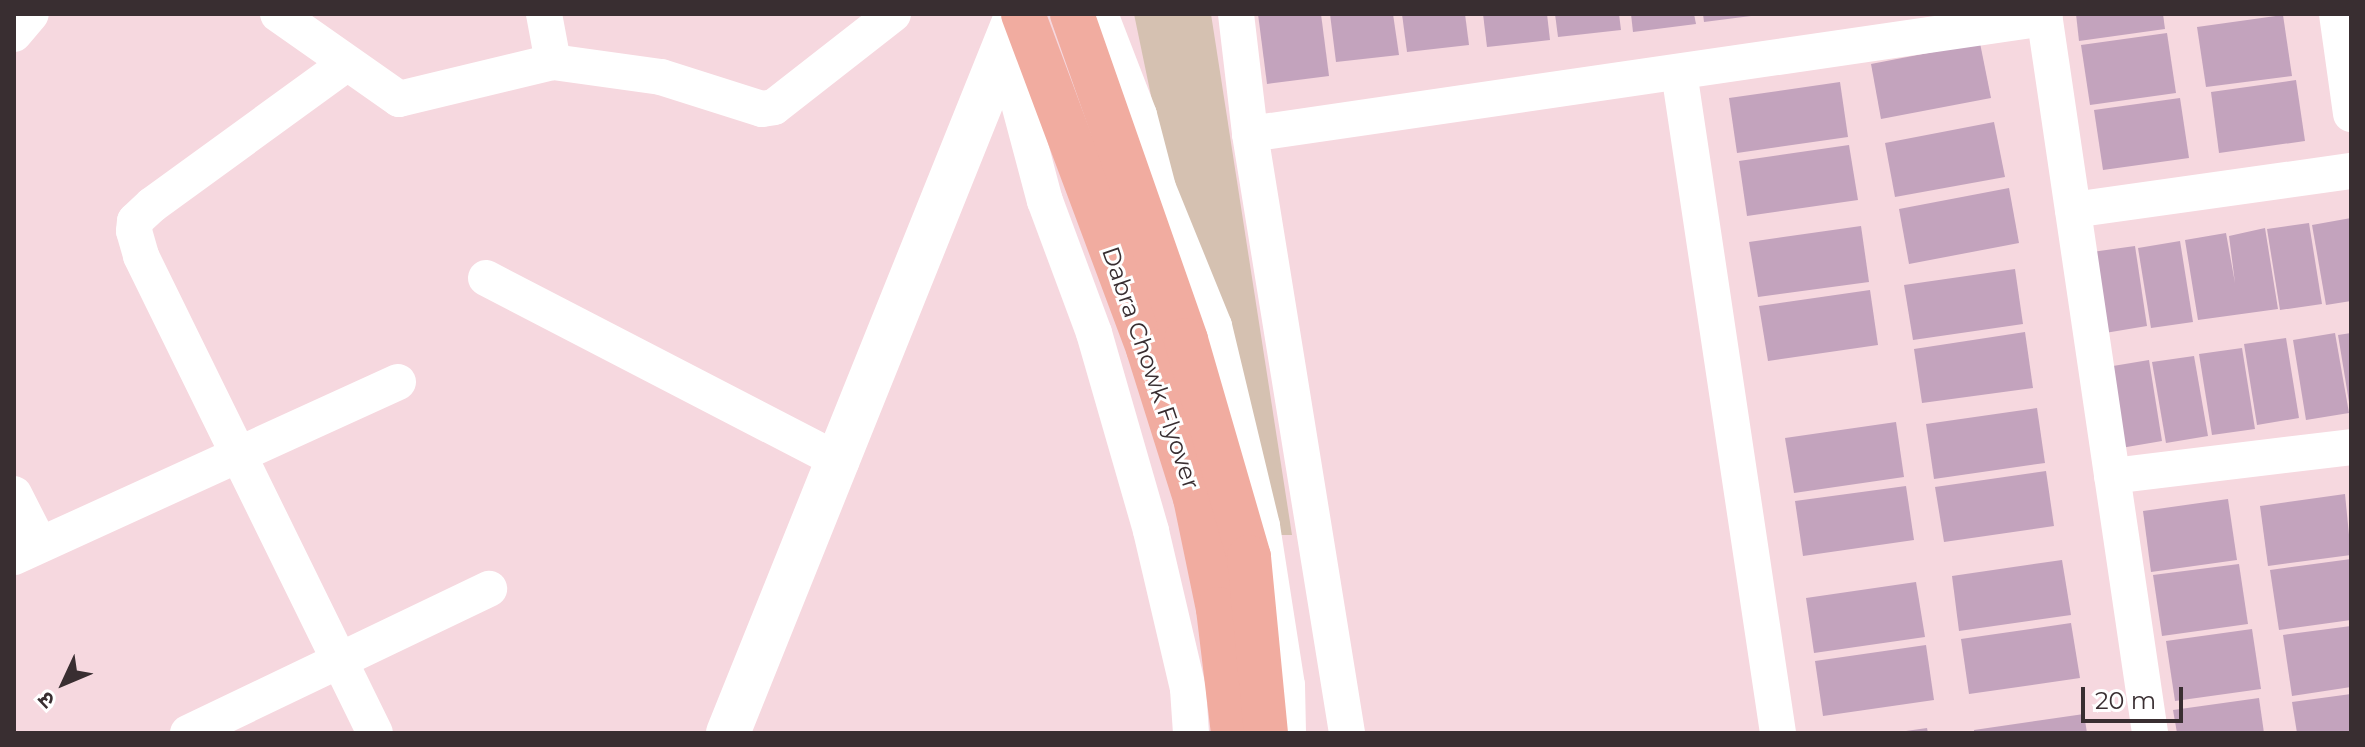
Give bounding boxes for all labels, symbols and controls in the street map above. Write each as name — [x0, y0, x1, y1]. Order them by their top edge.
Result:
street label: Dabra Chowk Flyover — [1096, 243, 1206, 493]
north arrow — [24, 643, 104, 723]
scale bar — [2085, 671, 2187, 721]
text: उ — [32, 686, 61, 714]
text: 20 m — [2095, 686, 2156, 715]

